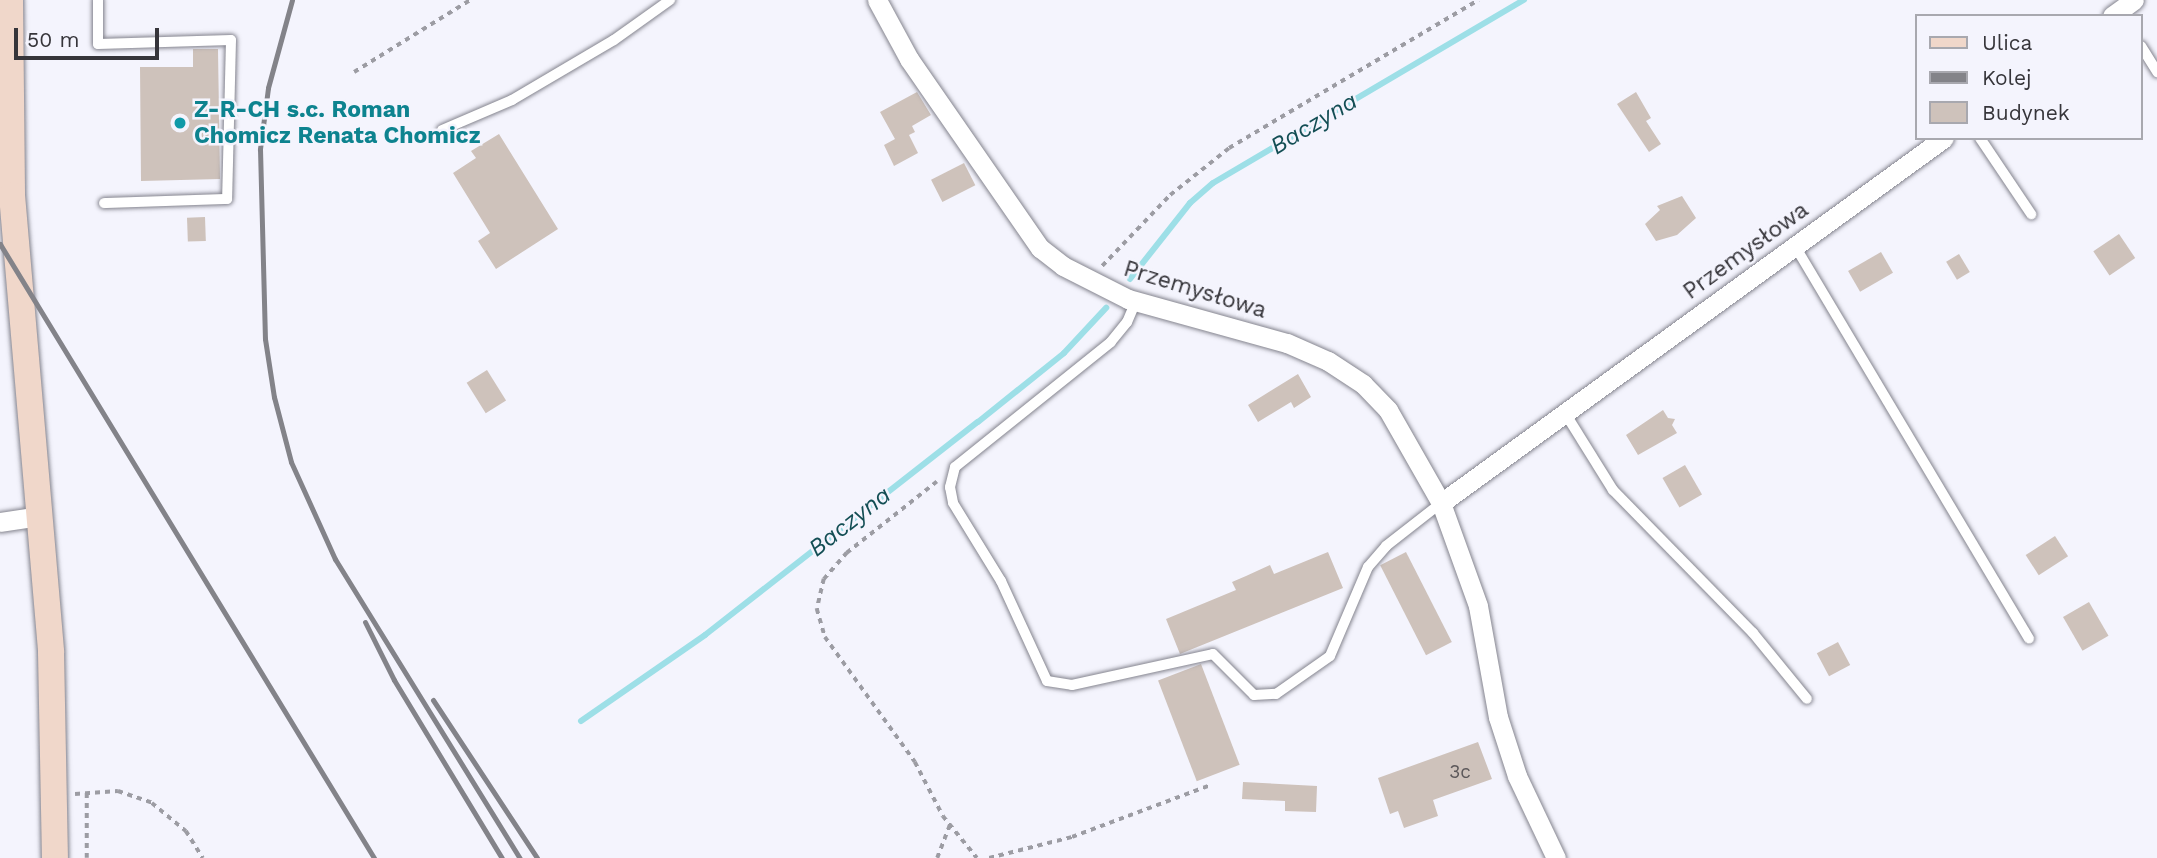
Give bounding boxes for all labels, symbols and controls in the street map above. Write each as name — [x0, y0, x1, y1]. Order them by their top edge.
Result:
scale bar — [18, 14, 163, 58]
legend — [1916, 14, 2143, 140]
text: 50 m — [27, 27, 79, 52]
text: Ulica — [1982, 30, 2032, 55]
text: Kolej — [1982, 65, 2032, 90]
water label: Baczyna — [1265, 87, 1363, 161]
place label: Z-R-CH s.c. Roman Chomicz Renata Chomicz — [194, 96, 481, 150]
text: Budynek — [1982, 100, 2070, 125]
marker: Z-R-CH s.c. Roman Chomicz Renata Chomicz — [172, 115, 188, 131]
street label: Przemysłowa — [1678, 196, 1814, 306]
street label: Przemysłowa — [1120, 255, 1270, 325]
water label: Baczyna — [803, 481, 897, 563]
house number: 3c — [1449, 761, 1471, 783]

